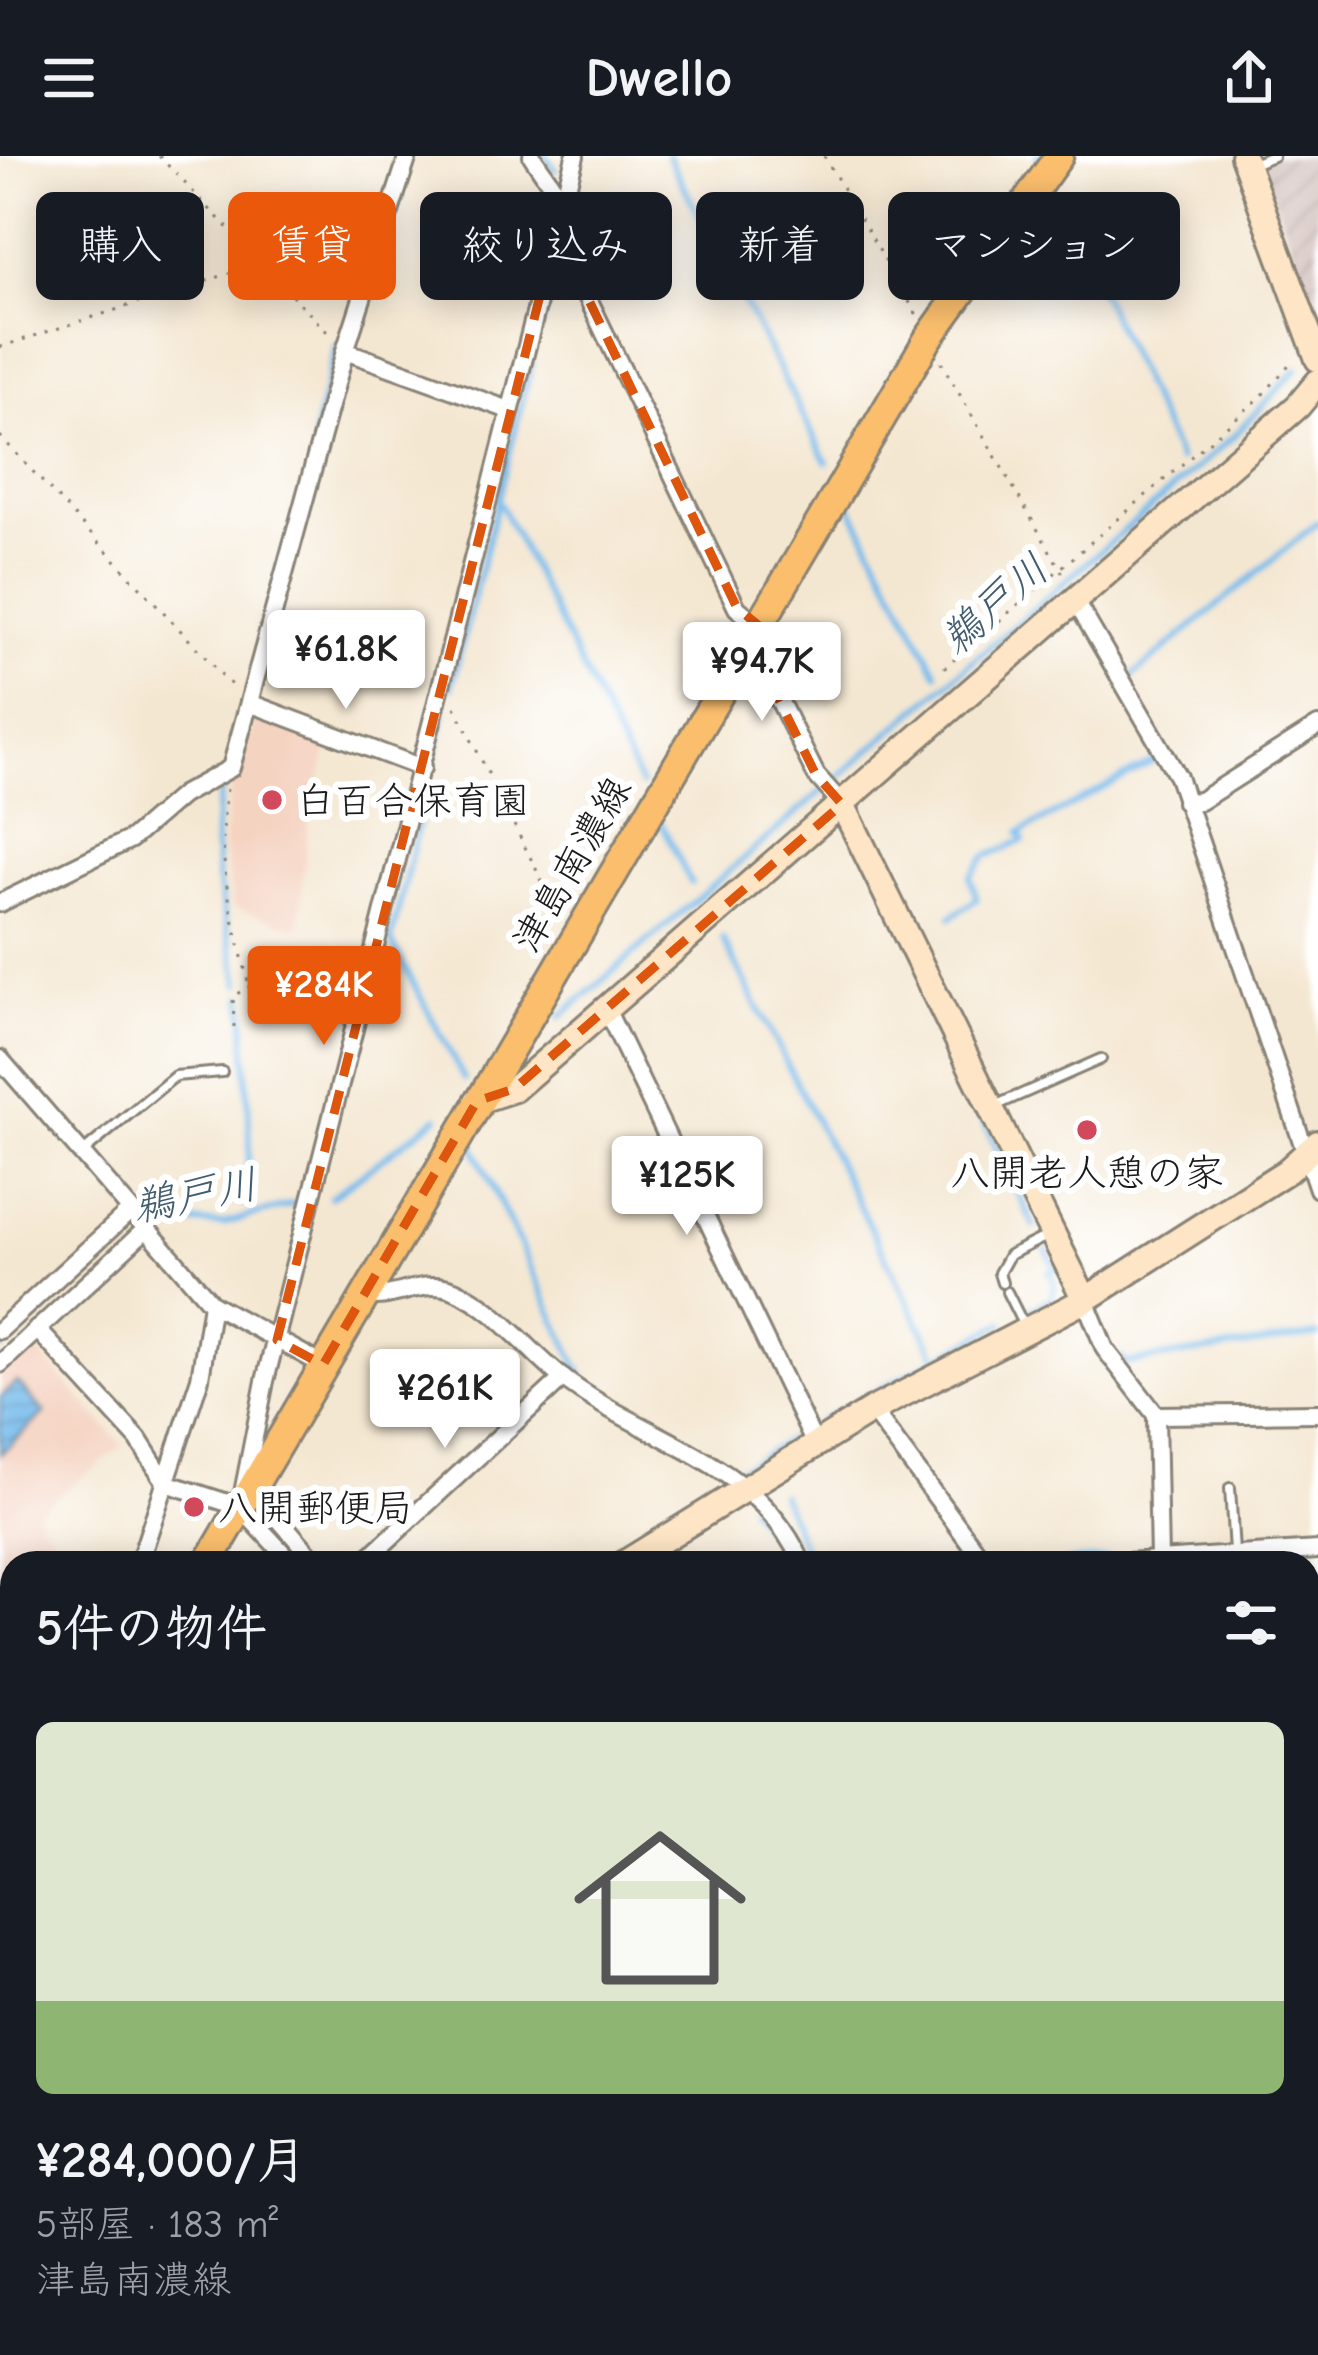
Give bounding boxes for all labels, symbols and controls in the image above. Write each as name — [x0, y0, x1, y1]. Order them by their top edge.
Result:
icon: menu — [36, 45, 102, 111]
icon: share — [1216, 45, 1282, 111]
text: Dwello — [585, 47, 733, 110]
chip: 購入 — [36, 192, 204, 300]
chip: 賃貸 — [228, 192, 396, 300]
chip: 絞り込み — [420, 192, 672, 300]
chip: 新着 — [696, 192, 864, 300]
chip: マンション — [888, 192, 1180, 300]
water label: 鵜戸川 — [931, 544, 1059, 664]
pin: ¥61.8K — [248, 610, 444, 712]
pin: ¥94.7K — [664, 622, 860, 724]
text: ¥61.8K — [294, 626, 398, 671]
text: ¥94.7K — [710, 638, 814, 683]
street label: 津島南濃線 — [504, 769, 641, 960]
place label: 白百合保育園 — [296, 779, 530, 824]
marker: 白百合保育園 — [259, 787, 285, 813]
pin: ¥284K — [240, 946, 408, 1048]
text: ¥284K — [275, 962, 373, 1007]
marker: 八開老人憩の家 — [1074, 1117, 1100, 1143]
pin: ¥125K — [603, 1136, 771, 1238]
place label: 八開老人憩の家 — [950, 1151, 1224, 1196]
text: ¥125K — [639, 1152, 735, 1197]
water label: 鵜戸川 — [129, 1159, 262, 1232]
pin: ¥261K — [361, 1349, 529, 1451]
text: ¥261K — [397, 1365, 493, 1410]
place label: 八開郵便局 — [218, 1486, 413, 1531]
marker: 八開郵便局 — [181, 1494, 207, 1520]
icon: filters — [1218, 1590, 1284, 1656]
text: 5件の物件 — [36, 1599, 267, 1658]
icon: home — [552, 1800, 768, 2016]
text: ¥284,000/月 — [36, 2131, 307, 2190]
text: 5部屋 · 183 m² — [36, 2202, 278, 2247]
text: 津島南濃線 — [36, 2258, 231, 2303]

